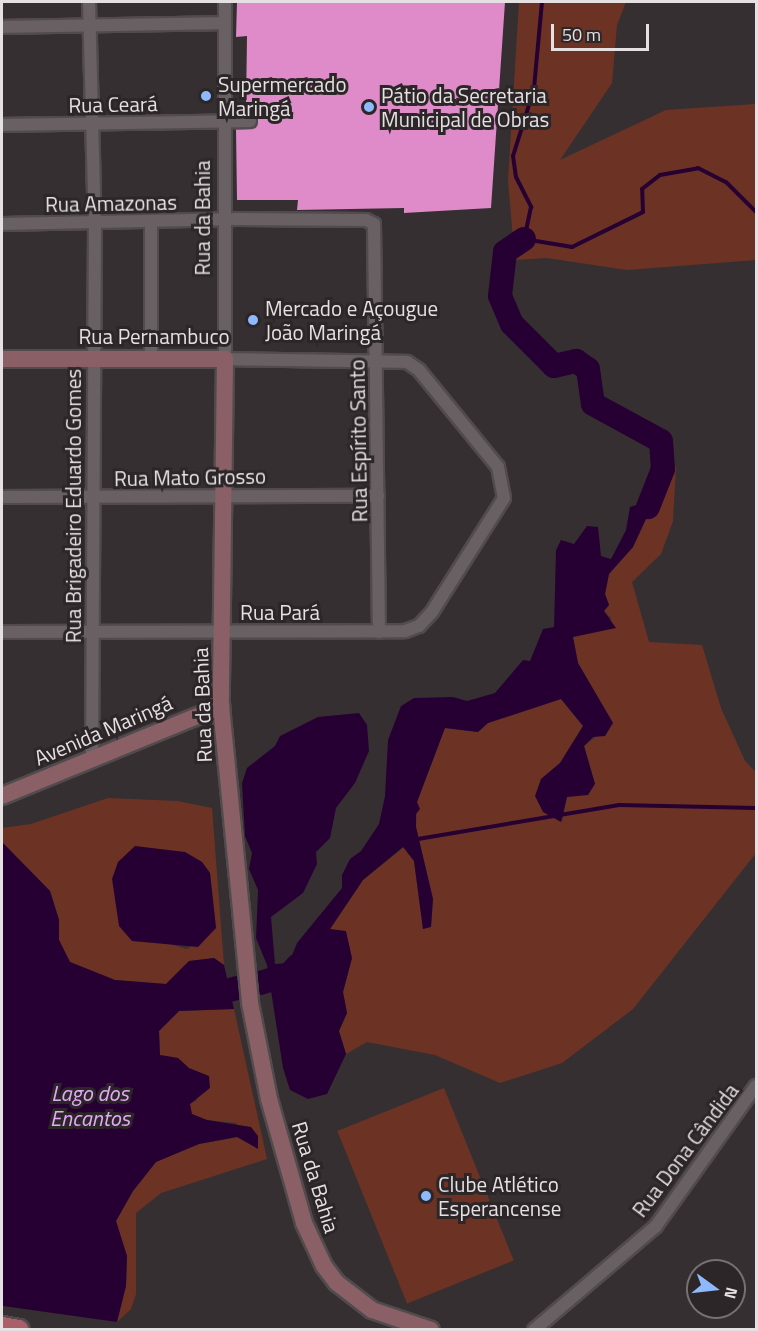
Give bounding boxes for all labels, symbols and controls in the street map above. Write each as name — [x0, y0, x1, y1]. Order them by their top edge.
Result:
scale bar — [554, 12, 652, 50]
text: 50 m — [562, 21, 601, 48]
place label: Supermercado Maringá — [218, 71, 347, 121]
place label: Pátio da Secretaria Municipal de Obras — [381, 82, 549, 132]
marker: Supermercado Maringá — [199, 89, 213, 103]
street label: Rua Ceará — [68, 91, 158, 117]
marker: Pátio da Secretaria Municipal de Obras — [362, 100, 376, 114]
street label: Rua da Bahia — [189, 160, 215, 276]
street label: Rua Amazonas — [45, 189, 177, 217]
place label: Mercado e Açougue João Maringá — [265, 295, 438, 345]
marker: Mercado e Açougue João Maringá — [246, 313, 260, 327]
street label: Rua Pernambuco — [78, 323, 230, 349]
street label: Rua Espírito Santo — [344, 359, 372, 523]
street label: Rua Brigadeiro Eduardo Gomes — [60, 369, 86, 643]
street label: Rua Mato Grosso — [114, 463, 266, 491]
street label: Rua Pará — [240, 599, 320, 625]
street label: Rua da Bahia — [187, 647, 217, 763]
street label: Avenida Maringá — [30, 690, 176, 770]
street label: Rua Dona Cândida — [627, 1078, 743, 1222]
water label: Lago dos Encantos — [50, 1080, 130, 1132]
street label: Rua da Bahia — [287, 1118, 345, 1236]
place label: Clube Atlético Esperancense — [438, 1171, 561, 1221]
marker: Clube Atlético Esperancense — [419, 1189, 433, 1203]
north arrow — [686, 1259, 746, 1319]
text: N — [718, 1285, 744, 1302]

